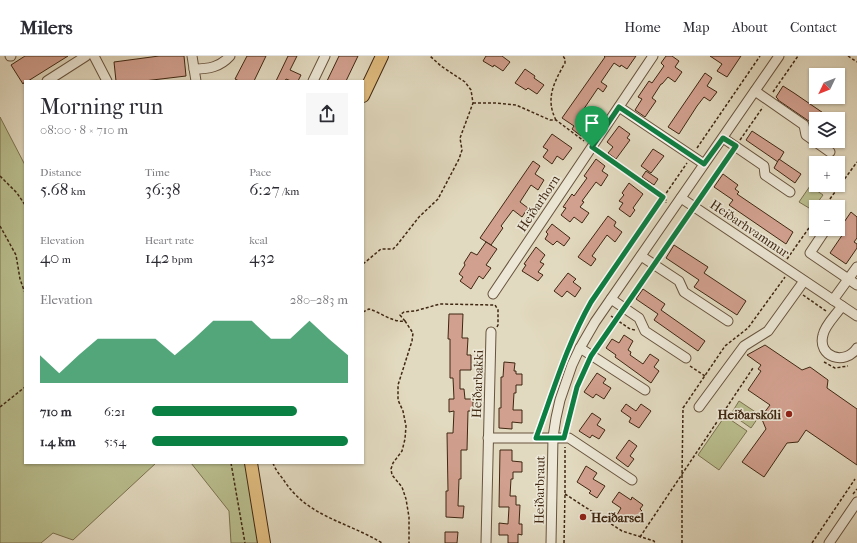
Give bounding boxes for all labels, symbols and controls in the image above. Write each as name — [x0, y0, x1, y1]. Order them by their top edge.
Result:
text: Milers — [20, 17, 73, 39]
text: Home — [624, 19, 661, 36]
text: Map — [683, 19, 710, 36]
text: About — [732, 19, 768, 36]
text: Contact — [790, 19, 837, 36]
north arrow — [809, 68, 845, 104]
map controls — [809, 68, 845, 236]
button: share — [306, 93, 348, 135]
text: Morning run — [40, 94, 163, 120]
pin — [575, 106, 609, 147]
icon: arrive — [581, 112, 603, 134]
button: layers — [809, 112, 845, 148]
text: 08:00 · 8 × 710 m — [40, 122, 128, 137]
button: + — [809, 156, 845, 192]
text: Distance — [40, 166, 81, 179]
text: Time — [145, 166, 170, 179]
text: Pace — [249, 166, 271, 179]
street label: Heiðarhorn — [514, 172, 563, 234]
text: 5.68 — [40, 179, 68, 199]
text: 36:38 — [145, 179, 180, 199]
text: 6:27 — [249, 179, 280, 199]
text: km — [68, 185, 86, 198]
text: /km — [280, 185, 299, 198]
street label: Heiðarhvammur — [707, 196, 792, 261]
button: − — [809, 200, 845, 236]
text: Elevation — [40, 234, 84, 247]
text: Heart rate — [145, 234, 194, 247]
text: kcal — [249, 234, 268, 247]
text: 40 — [40, 247, 59, 267]
text: 142 — [145, 247, 170, 267]
text: 432 — [249, 247, 275, 267]
text: m — [59, 253, 71, 266]
text: bpm — [170, 253, 193, 266]
text: Elevation — [40, 292, 93, 307]
text: 280–283 m — [290, 292, 348, 307]
street label: Heiðarbakki — [469, 349, 486, 418]
text: 710 m — [40, 404, 72, 419]
text: 6:21 — [104, 404, 126, 419]
place label: Heiðarskóli — [717, 407, 781, 422]
marker: Heiðarskóli — [784, 409, 794, 419]
text: 1.4 km — [40, 434, 75, 449]
text: 5:54 — [104, 434, 126, 449]
street label: Heiðarbraut — [531, 455, 548, 524]
place label: Heiðarsel — [591, 510, 645, 525]
marker: Heiðarsel — [578, 512, 588, 522]

